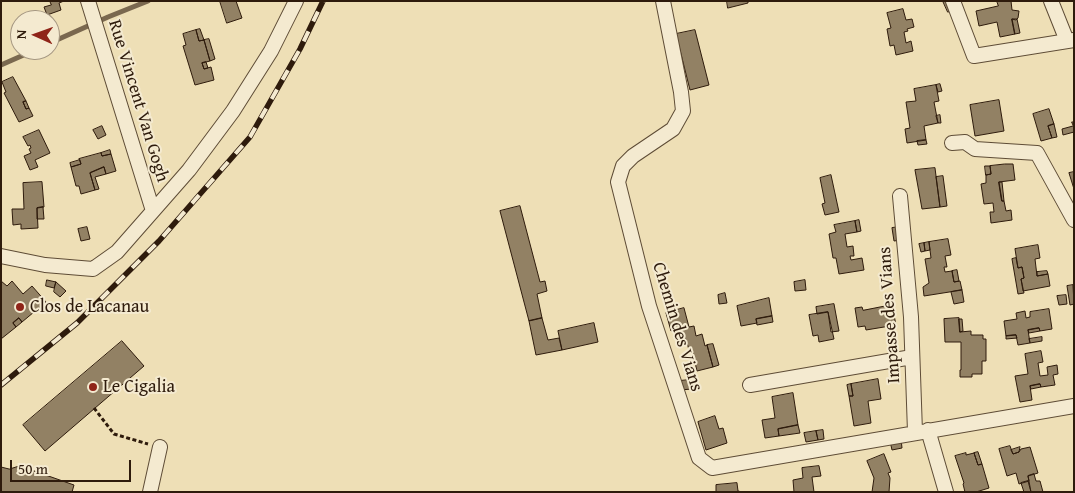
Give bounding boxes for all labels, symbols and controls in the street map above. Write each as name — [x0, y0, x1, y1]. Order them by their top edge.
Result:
north arrow — [10, 10, 60, 60]
street label: Rue Vincent Van Gogh — [103, 17, 173, 185]
text: N — [11, 29, 31, 40]
street label: Impasse des Vians — [874, 246, 906, 384]
street label: Chemin des Vians — [647, 260, 707, 394]
place label: Clos de Lacanau — [30, 296, 149, 318]
marker: Clos de Lacanau — [14, 301, 26, 313]
place label: Le Cigalia — [103, 376, 175, 398]
marker: Le Cigalia — [87, 381, 99, 393]
scale bar — [12, 450, 134, 482]
text: 50 m — [18, 458, 48, 479]

